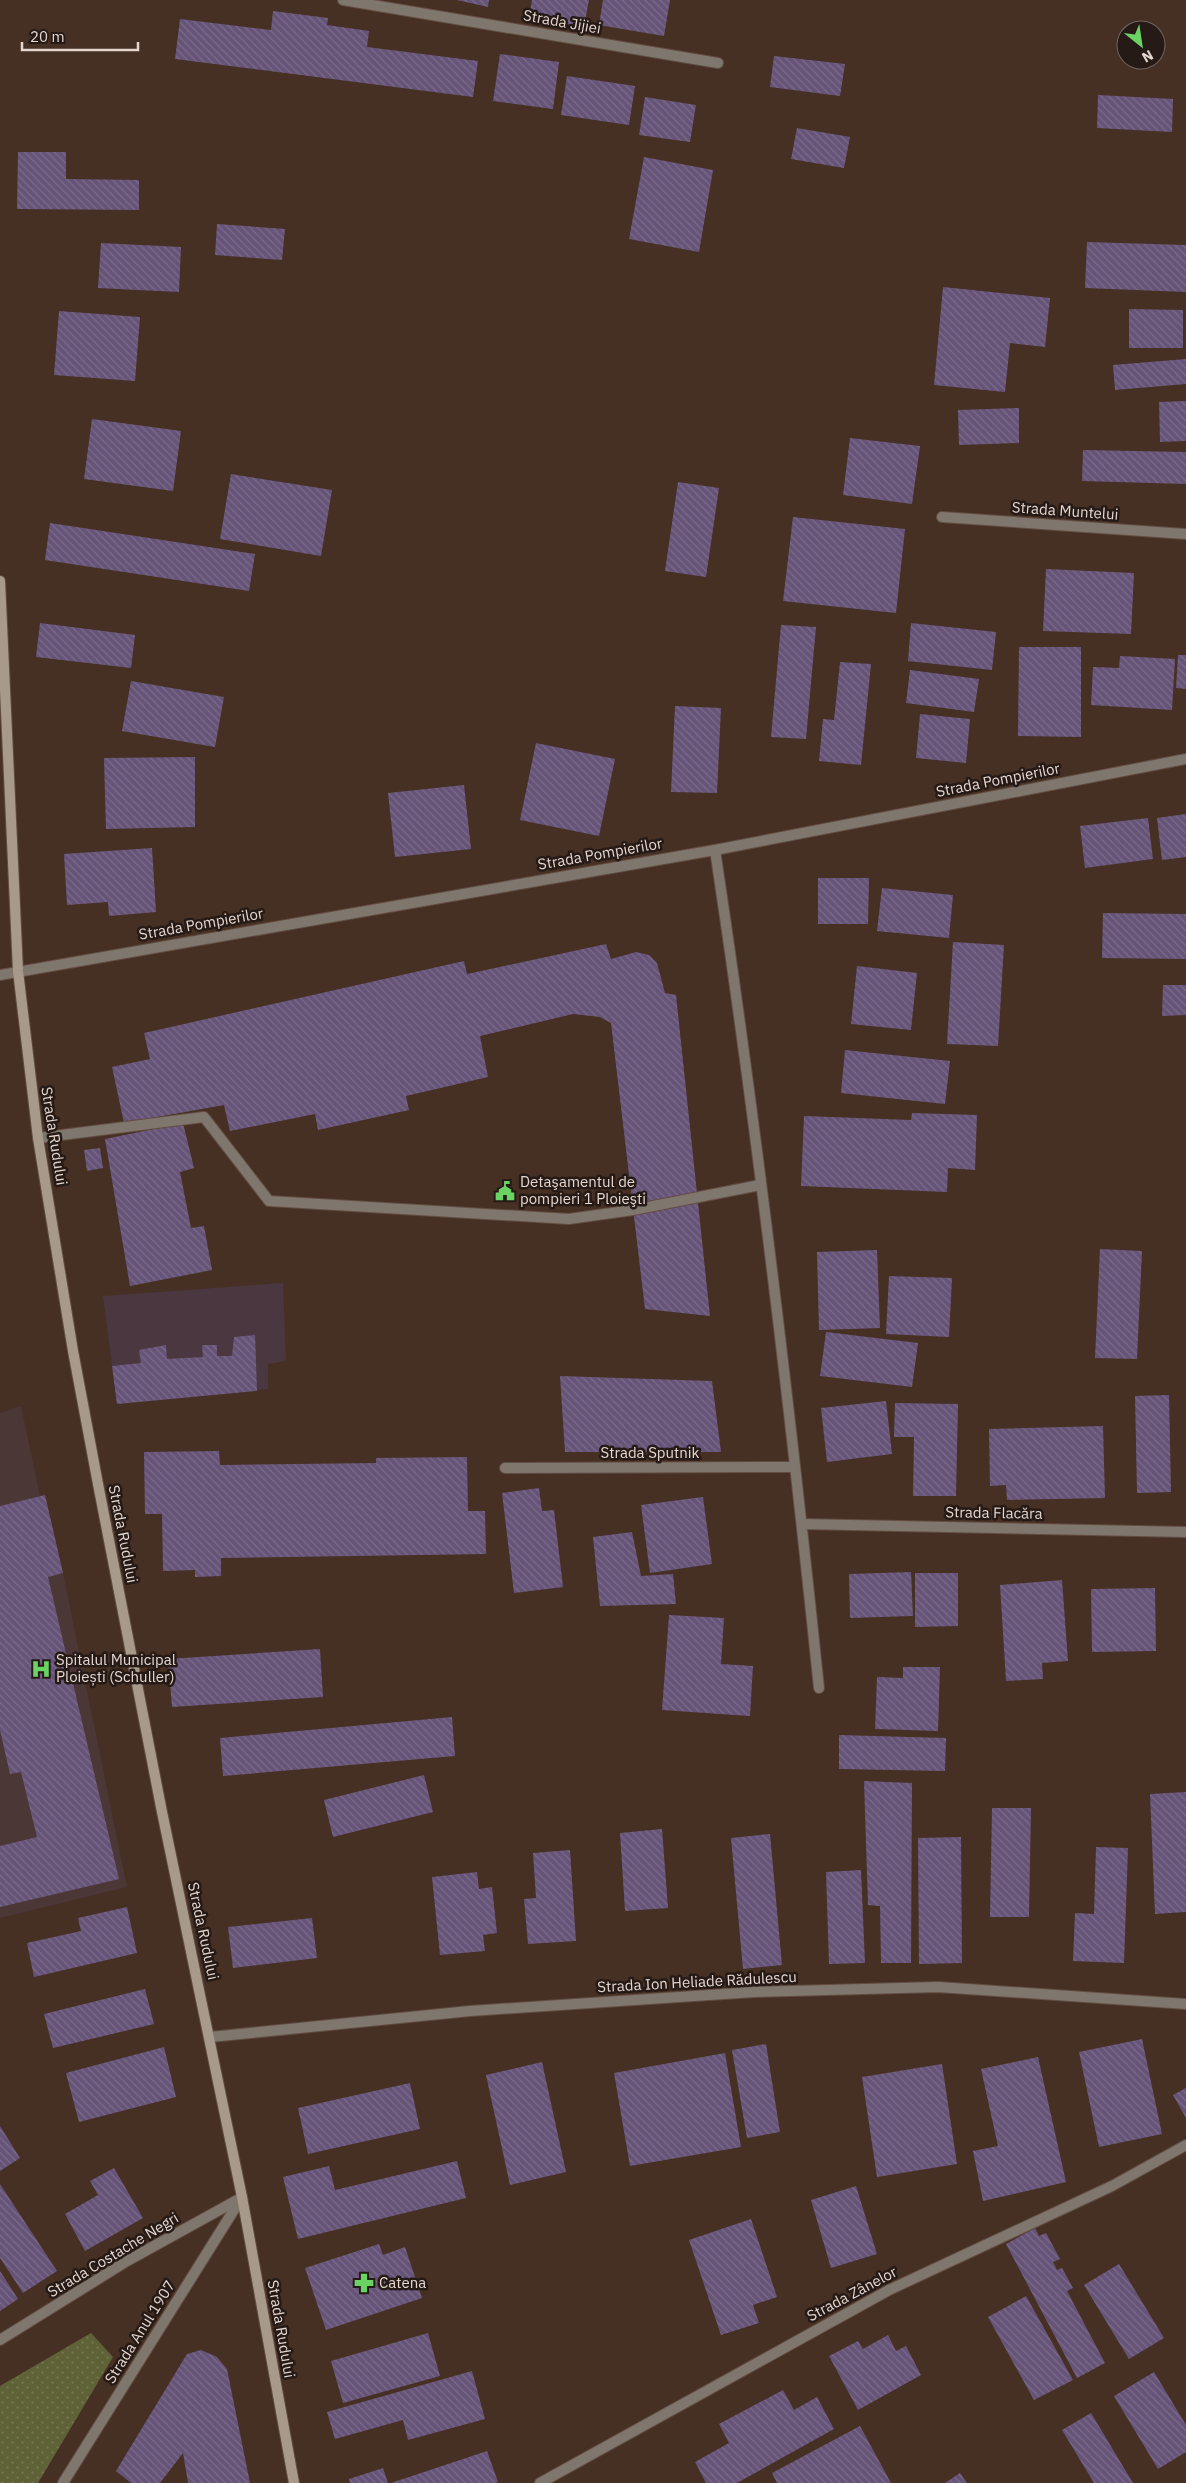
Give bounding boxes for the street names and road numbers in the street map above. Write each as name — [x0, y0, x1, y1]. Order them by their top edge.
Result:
street label: Strada Jijiei — [522, 5, 602, 38]
street label: Strada Muntelui — [1011, 497, 1119, 524]
street label: Strada Pompierilor — [934, 758, 1062, 801]
street label: Strada Pompierilor — [536, 833, 664, 874]
street label: Strada Pompierilor — [137, 903, 265, 944]
street label: Strada Rudului — [37, 1085, 72, 1186]
street label: Strada Sputnik — [600, 1443, 700, 1462]
street label: Strada Rudului — [105, 1483, 142, 1584]
street label: Strada Flacăra — [945, 1502, 1043, 1523]
street label: Strada Rudului — [184, 1880, 223, 1981]
street label: Strada Ion Heliade Rădulescu — [597, 1967, 797, 1996]
street label: Strada Costache Negri — [44, 2208, 182, 2301]
street label: Strada Zânelor — [804, 2262, 900, 2325]
street label: Strada Anul 1907 — [100, 2277, 179, 2387]
street label: Strada Rudului — [264, 2278, 299, 2380]

